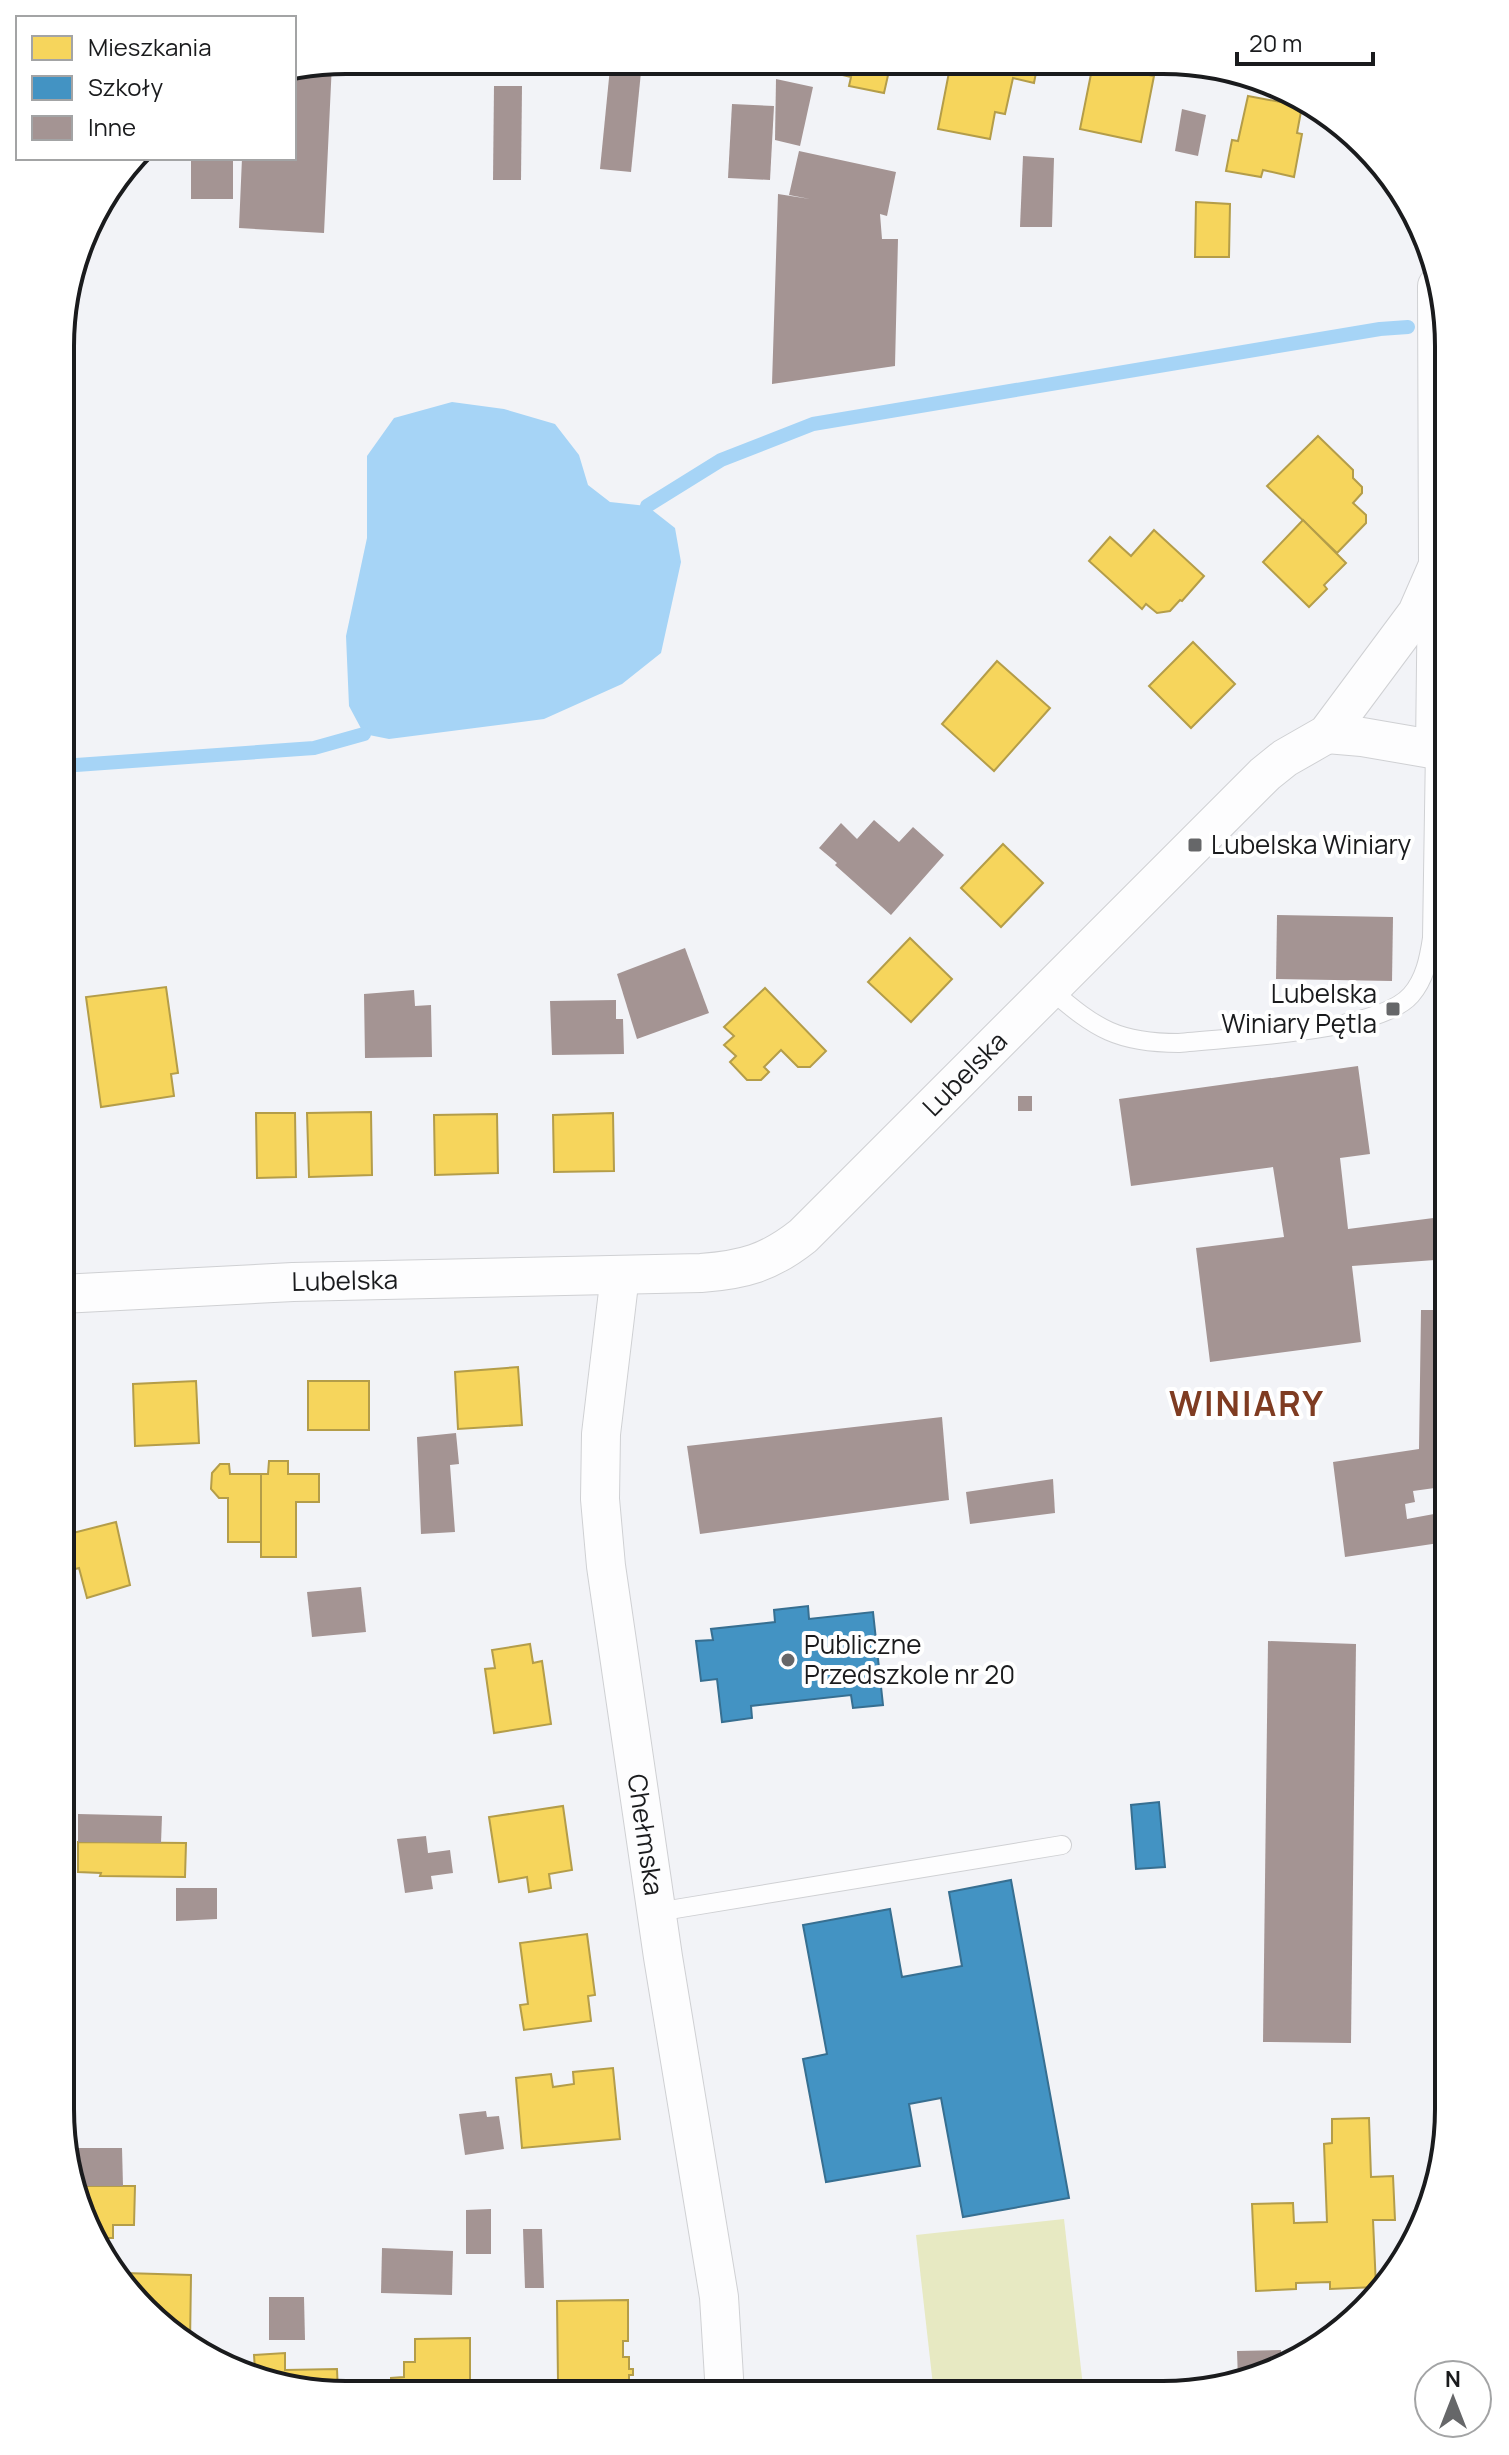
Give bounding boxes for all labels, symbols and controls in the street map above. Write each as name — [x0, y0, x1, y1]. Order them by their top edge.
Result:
legend — [16, 16, 296, 160]
scale bar — [1237, 16, 1373, 66]
text: 20 m — [1249, 26, 1302, 59]
text: Mieszkania — [88, 30, 212, 63]
text: Szkoły — [88, 70, 163, 103]
text: Inne — [88, 110, 136, 143]
place label: Lubelska Winiary — [1211, 826, 1412, 862]
marker: Lubelska Winiary — [1186, 836, 1204, 854]
place label: Lubelska Winiary Pętla — [1221, 975, 1377, 1041]
marker: Lubelska Winiary Pętla — [1384, 1000, 1402, 1018]
street label: Lubelska — [914, 1023, 1015, 1124]
street label: Lubelska — [291, 1261, 398, 1299]
district label: WINIARY — [1169, 1380, 1325, 1426]
place label: Publiczne Przedszkole nr 20 — [804, 1626, 1015, 1692]
marker: Publiczne Przedszkole nr 20 — [779, 1651, 797, 1669]
street label: Chełmska — [620, 1772, 673, 1898]
north arrow — [1413, 2359, 1493, 2439]
text: N — [1445, 2364, 1461, 2394]

